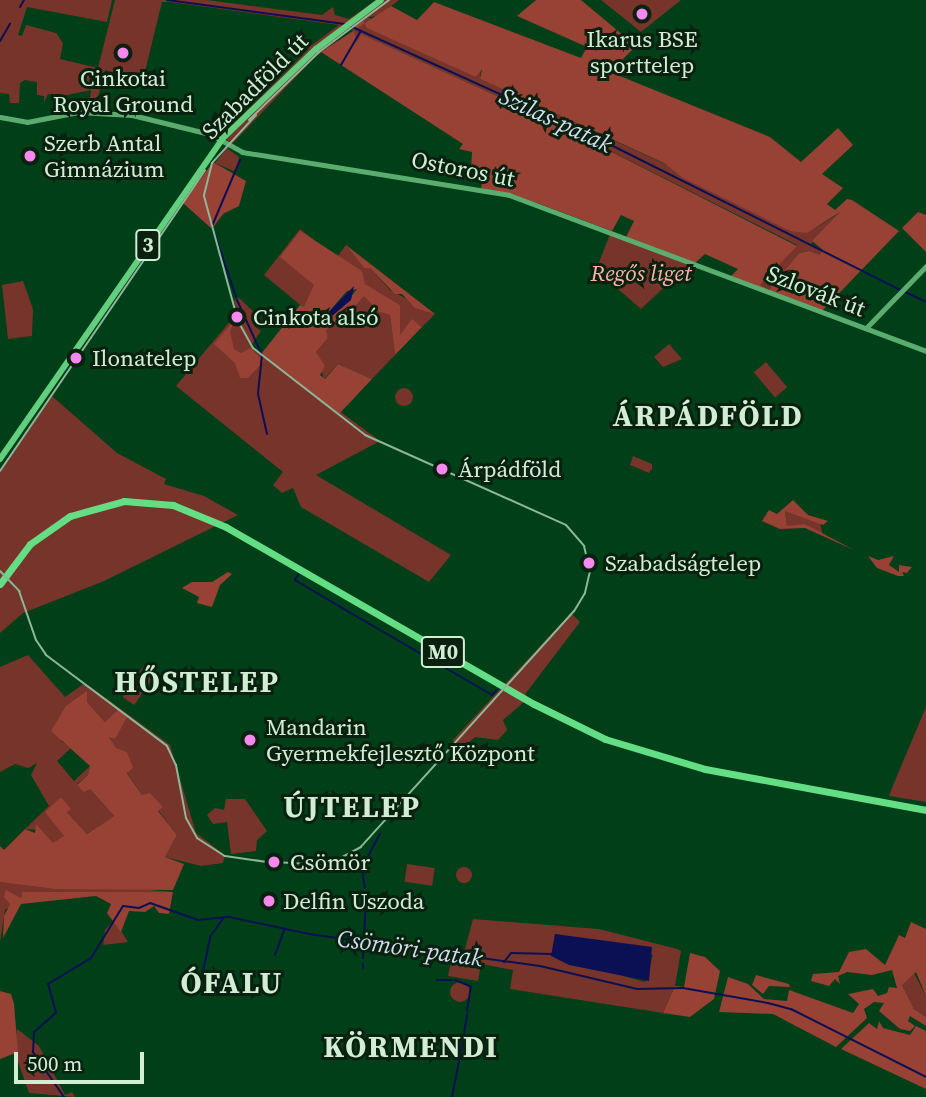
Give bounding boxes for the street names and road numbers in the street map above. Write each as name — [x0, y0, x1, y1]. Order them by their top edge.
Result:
street label: Szabadföld út — [196, 27, 314, 145]
street label: Ostoros út — [409, 145, 517, 193]
road number: 3 — [134, 228, 162, 262]
street label: Szlovák út — [763, 260, 869, 322]
road number: M0 — [420, 634, 466, 670]

